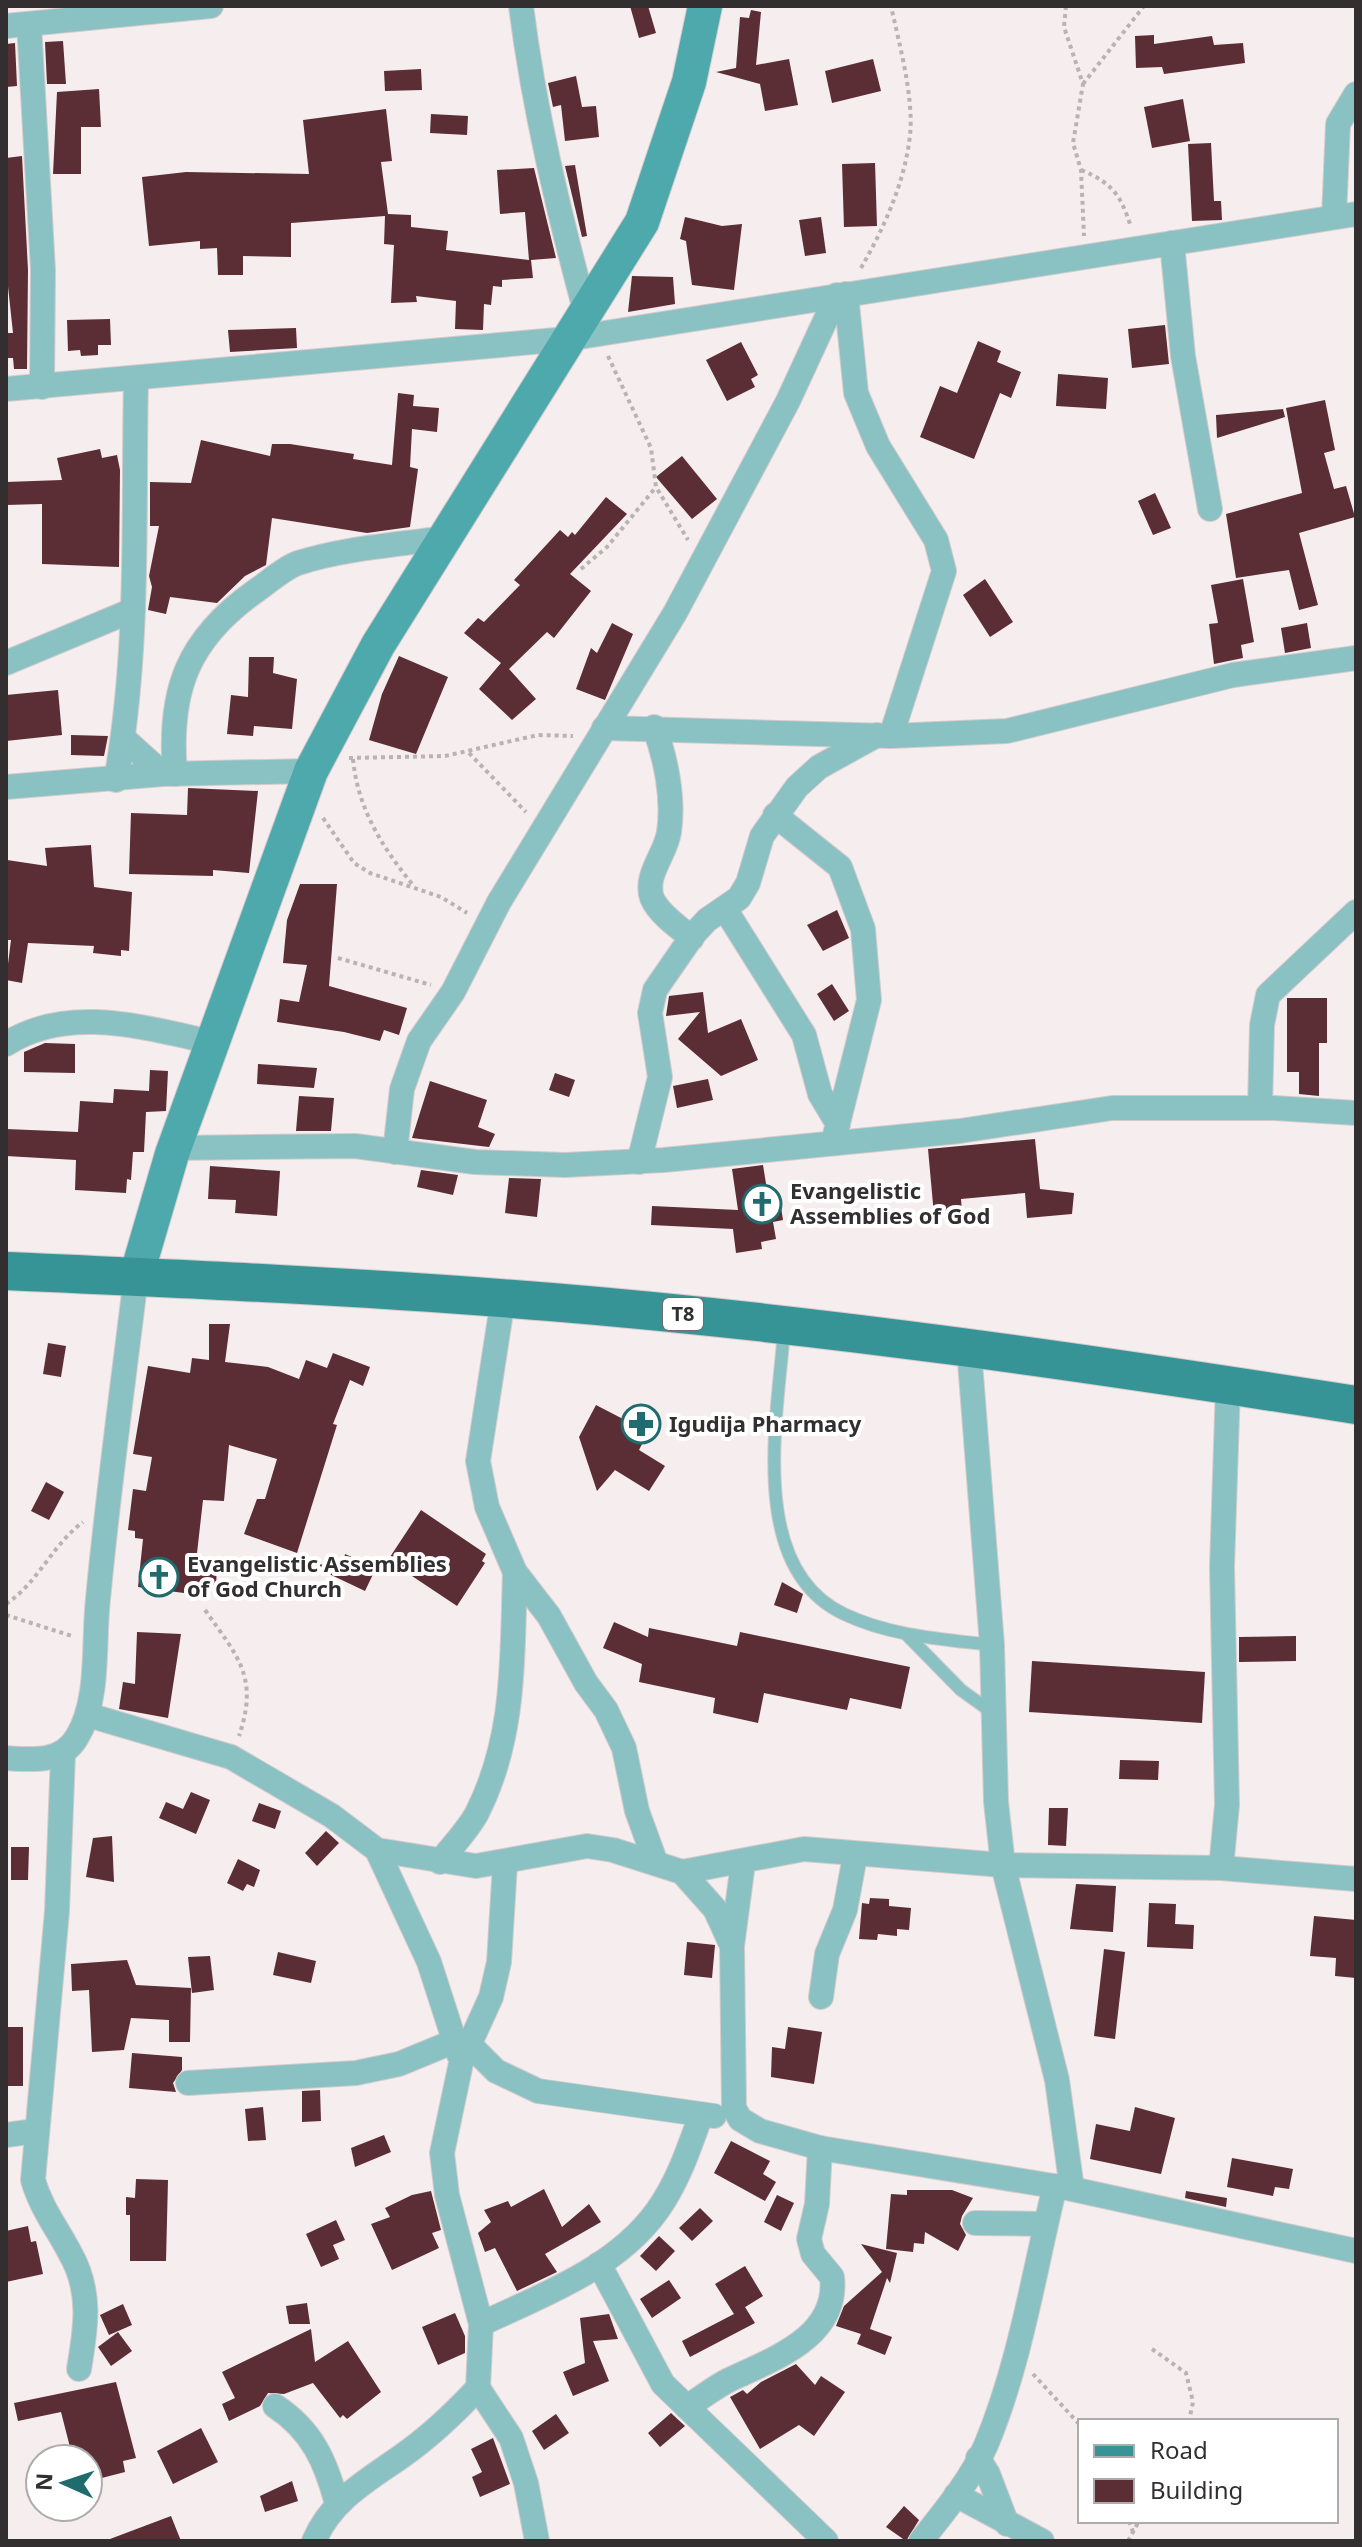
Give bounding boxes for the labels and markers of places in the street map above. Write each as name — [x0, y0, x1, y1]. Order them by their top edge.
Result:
place label: Evangelistic Assemblies of God — [790, 1175, 990, 1230]
church icon: Evangelistic Assemblies of God — [741, 1183, 783, 1225]
pharmacy icon: Igudija Pharmacy — [620, 1403, 662, 1445]
place label: Igudija Pharmacy — [669, 1408, 862, 1438]
place label: Evangelistic Assemblies of God Church — [187, 1548, 447, 1603]
church icon: Evangelistic Assemblies of God Church — [138, 1556, 180, 1598]

